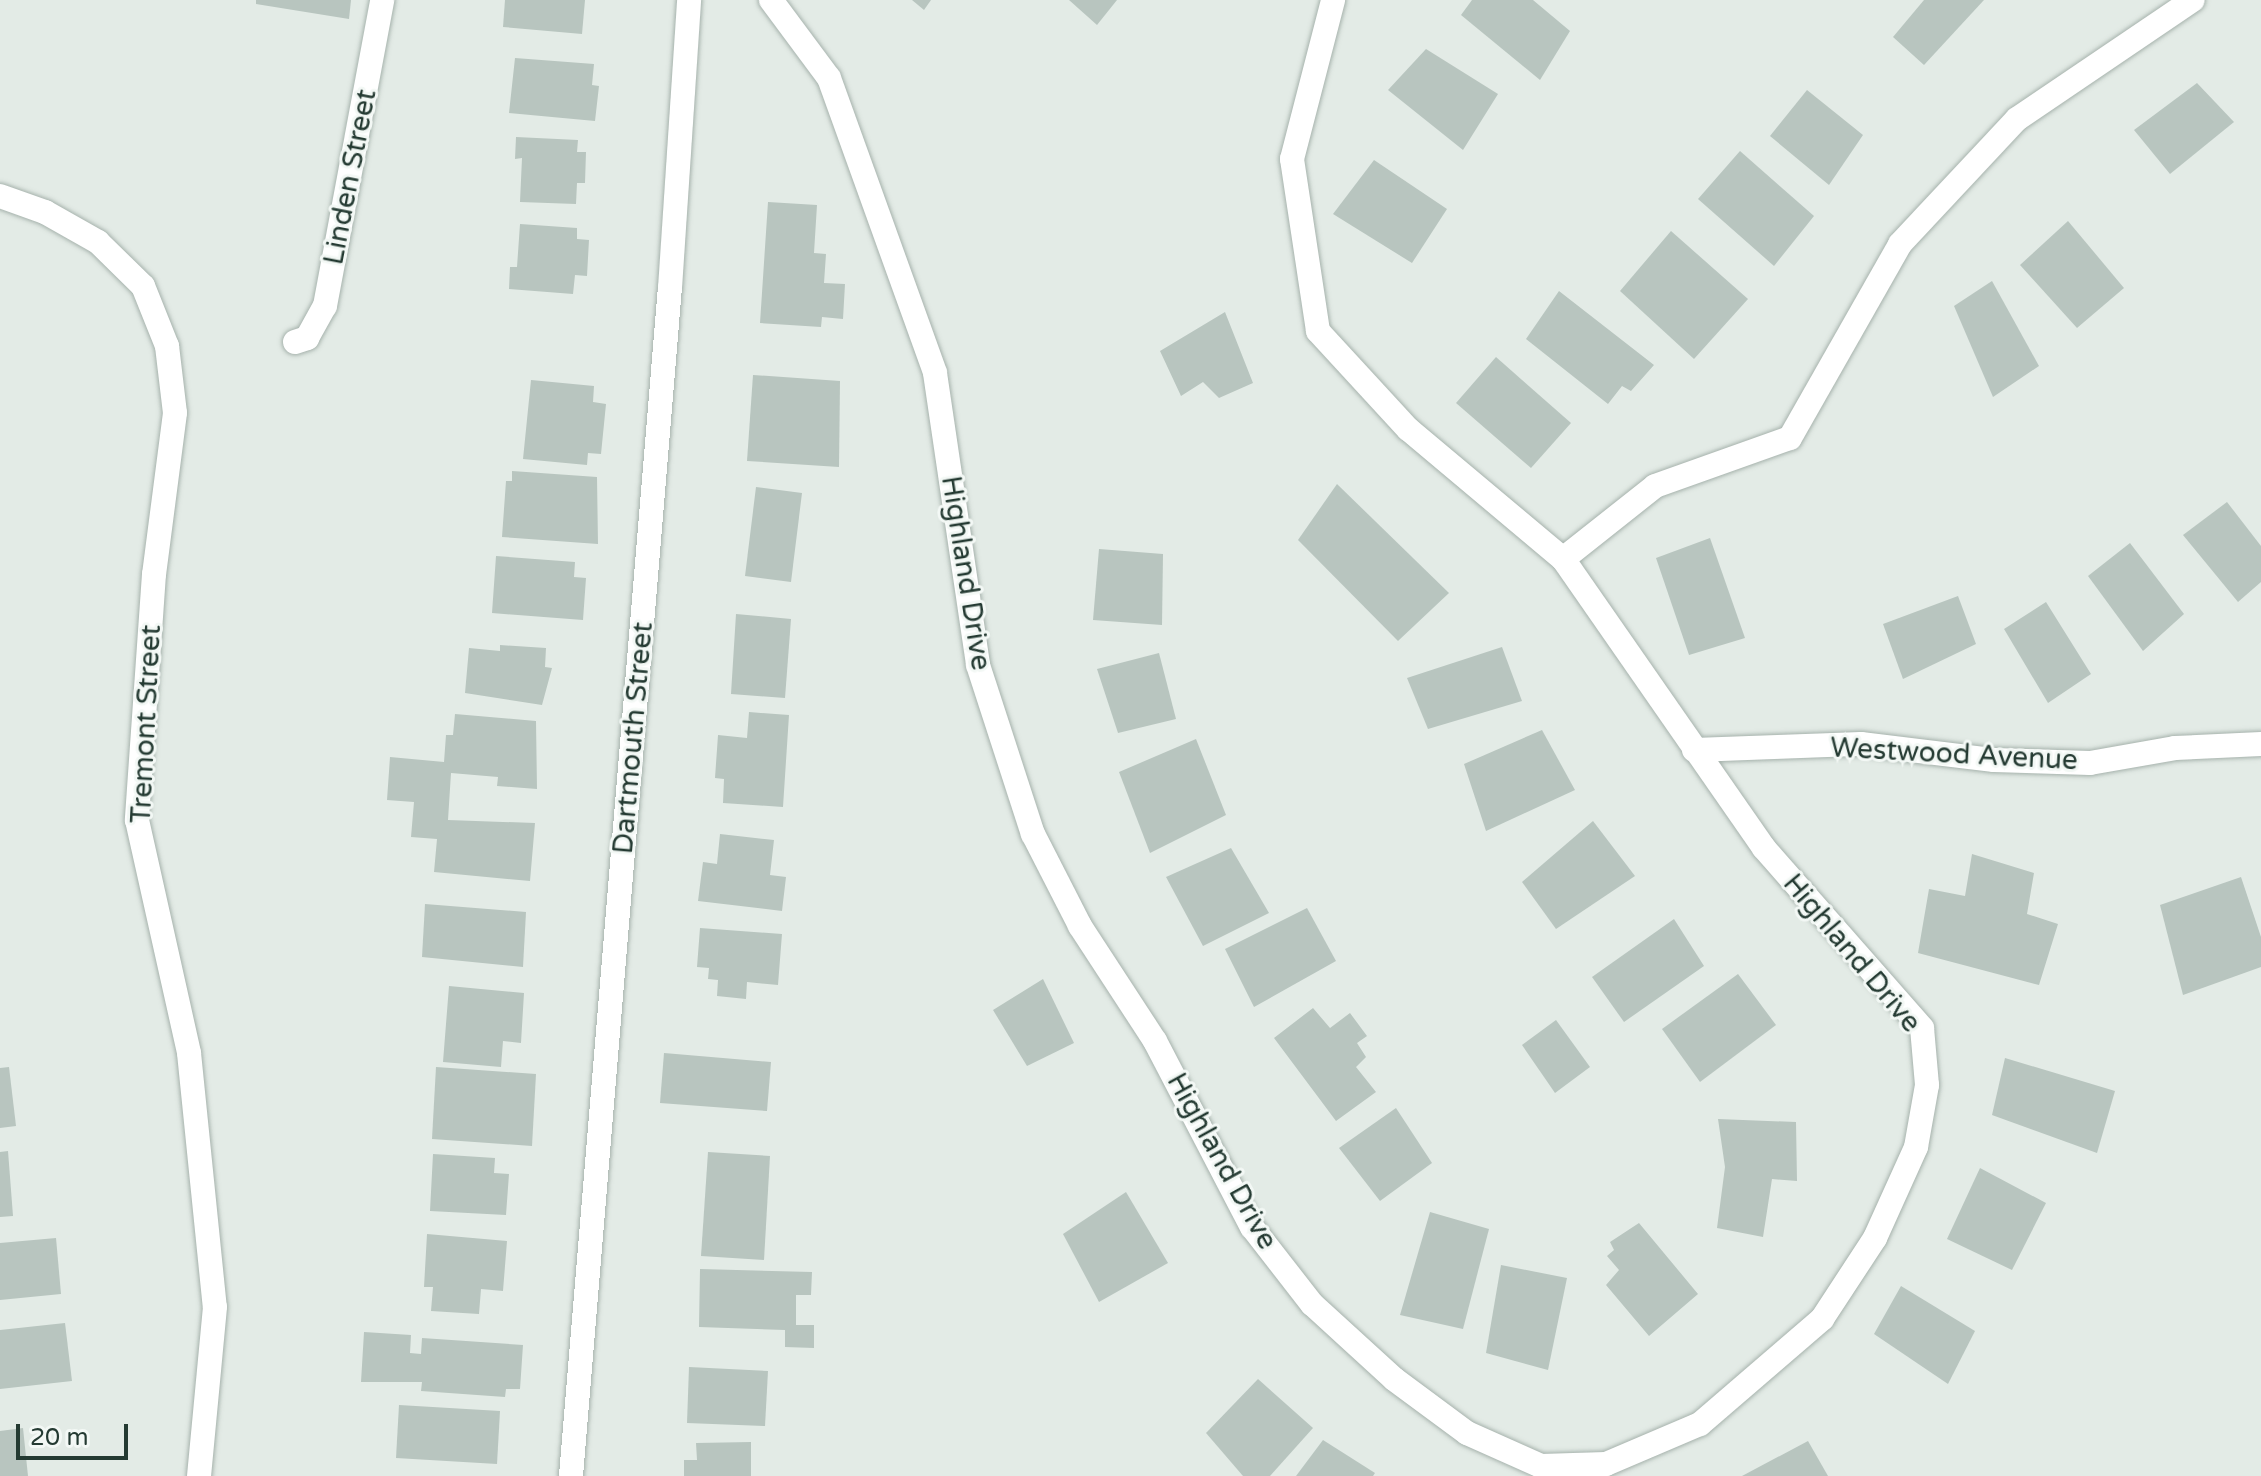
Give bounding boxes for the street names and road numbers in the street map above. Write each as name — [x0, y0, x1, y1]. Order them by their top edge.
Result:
street label: Linden Street — [317, 86, 383, 268]
street label: Highland Drive — [934, 473, 998, 673]
street label: Dartmouth Street — [606, 621, 660, 855]
street label: Tremont Street — [124, 624, 168, 824]
street label: Westwood Avenue — [1829, 731, 2079, 777]
street label: Highland Drive — [1776, 867, 1928, 1039]
street label: Highland Drive — [1160, 1067, 1284, 1255]

